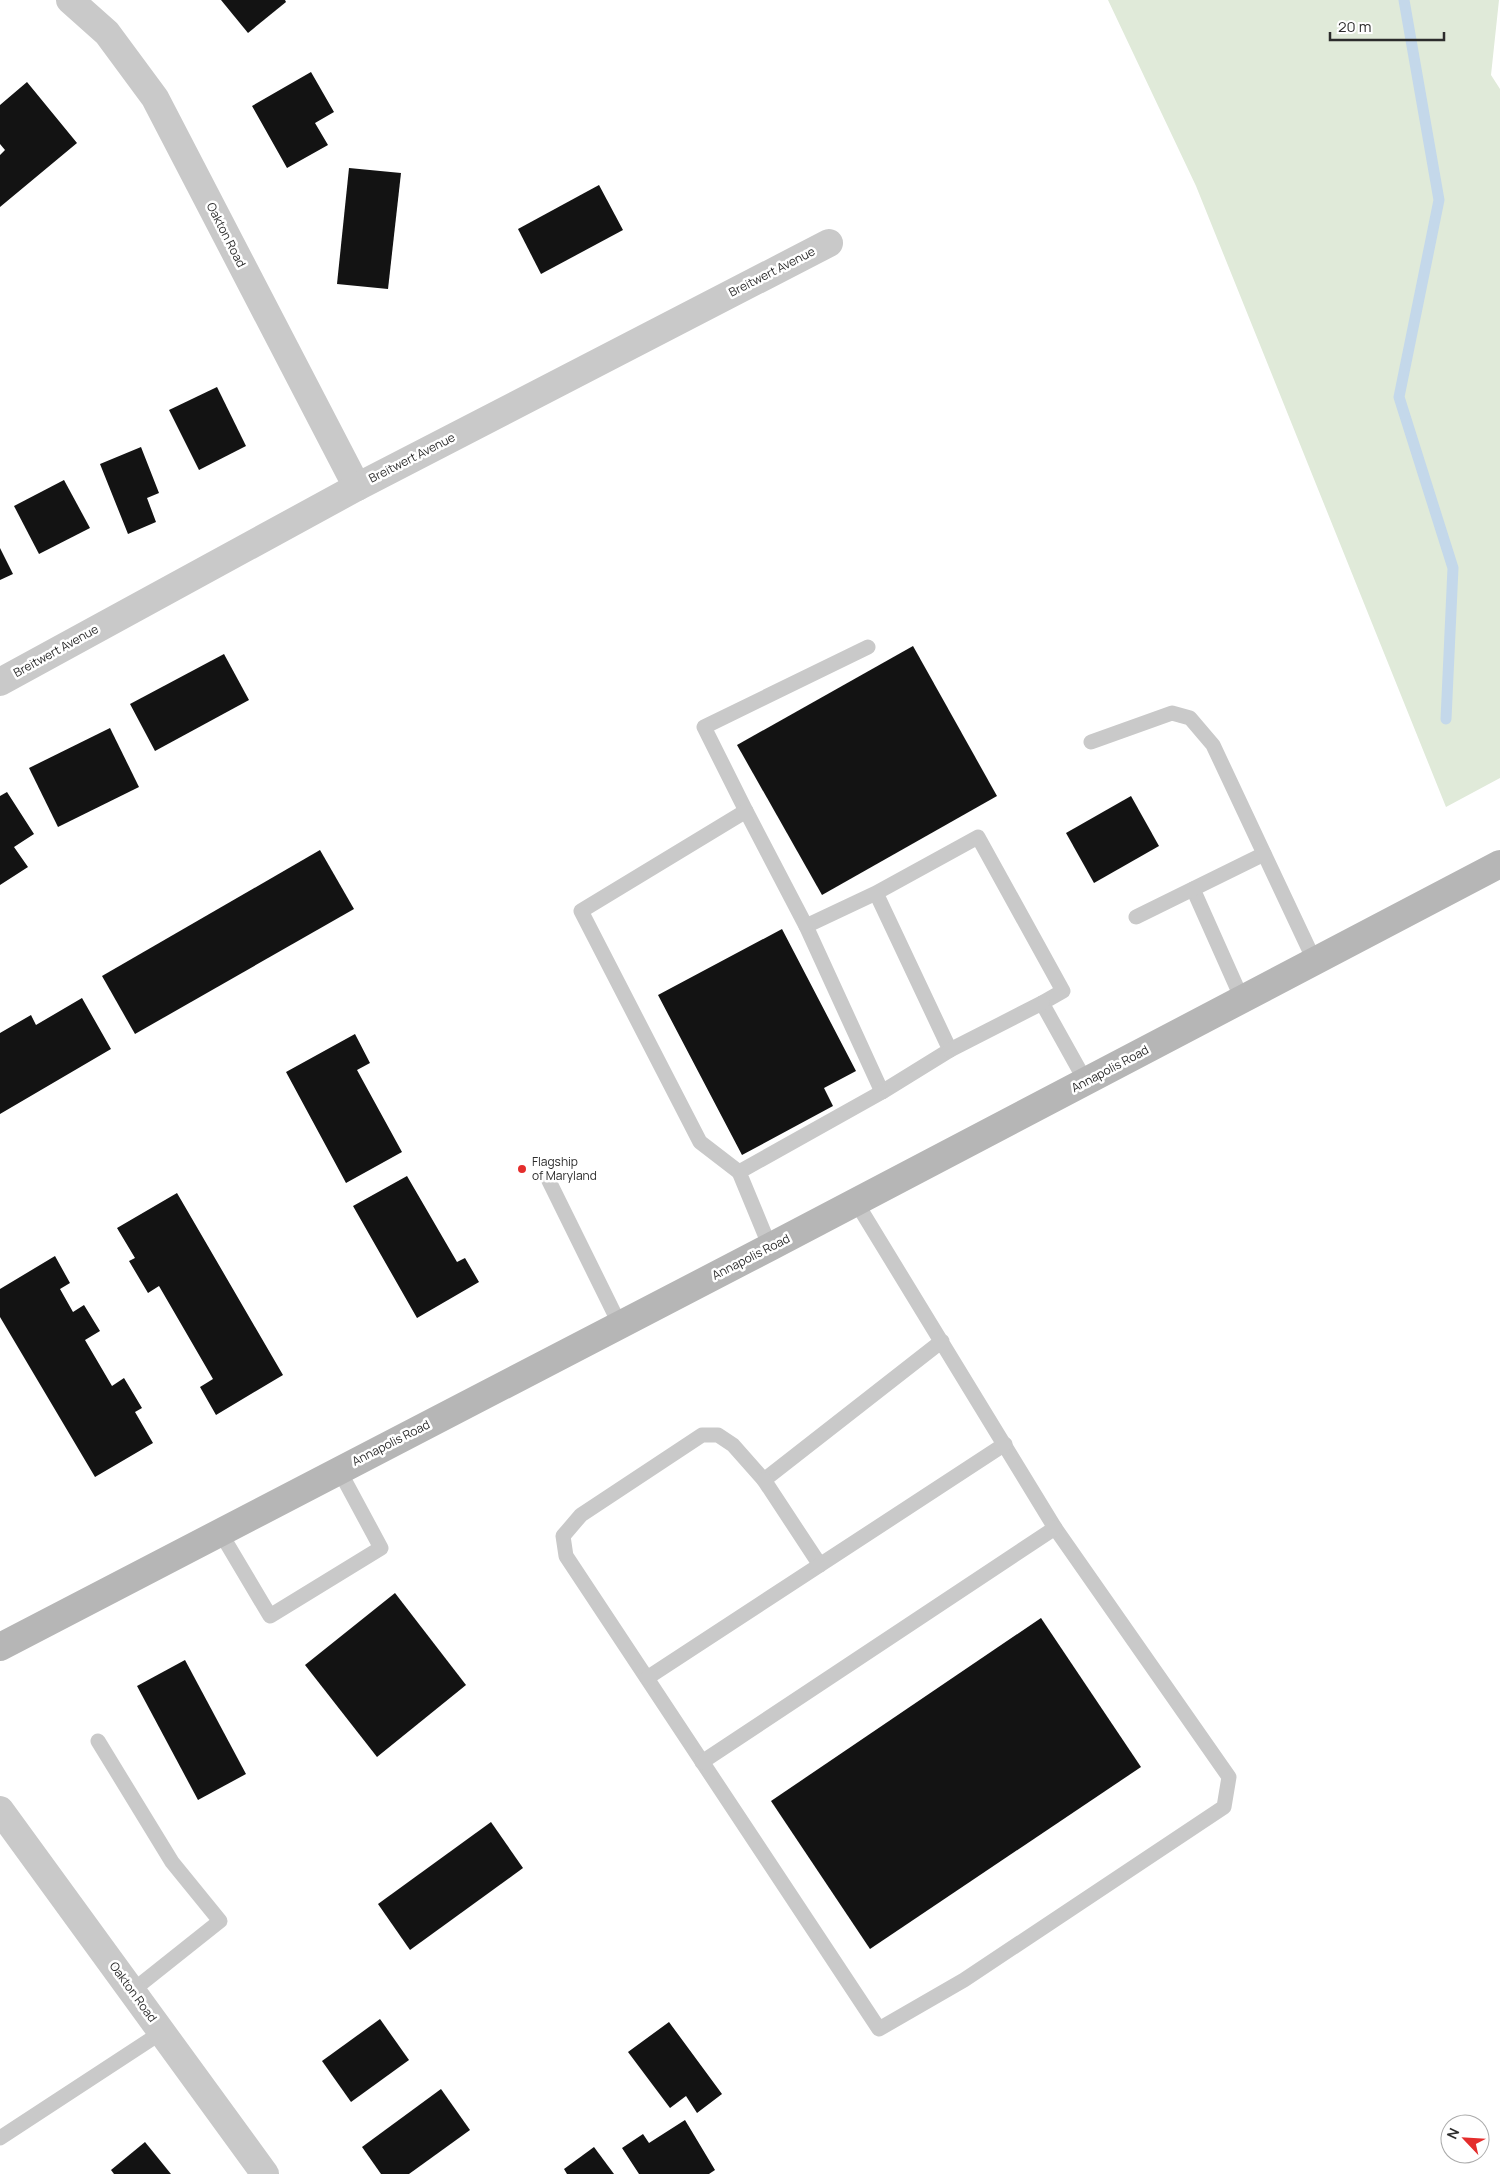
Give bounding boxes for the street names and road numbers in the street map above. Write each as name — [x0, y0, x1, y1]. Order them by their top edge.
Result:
street label: Oakton Road — [203, 199, 250, 270]
street label: Breitwert Avenue — [726, 242, 818, 301]
street label: Breitwert Avenue — [366, 428, 458, 487]
street label: Breitwert Avenue — [10, 620, 101, 681]
street label: Annapolis Road — [1068, 1041, 1151, 1096]
street label: Annapolis Road — [709, 1230, 793, 1284]
street label: Annapolis Road — [349, 1416, 433, 1470]
street label: Oakton Road — [106, 1958, 161, 2025]

